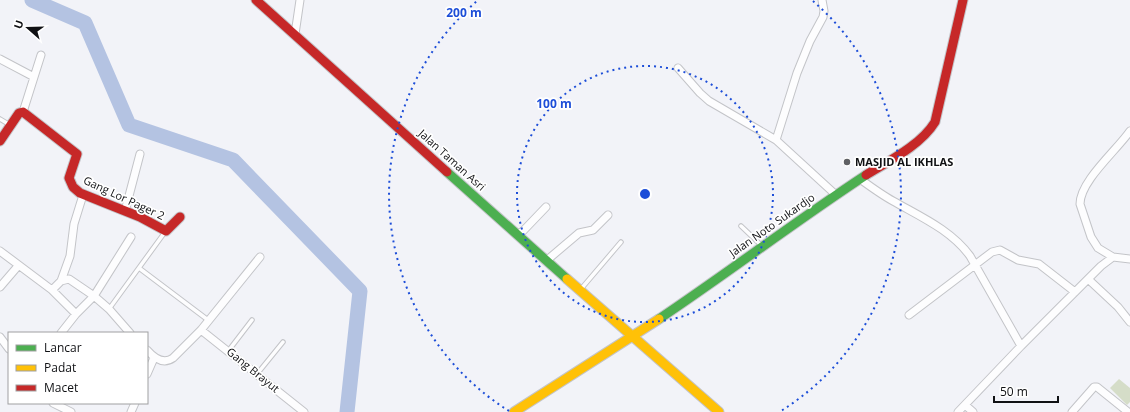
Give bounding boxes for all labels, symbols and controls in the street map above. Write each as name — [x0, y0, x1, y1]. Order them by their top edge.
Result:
text: 200 m — [446, 4, 482, 21]
north arrow — [8, 8, 48, 48]
text: U — [10, 18, 27, 31]
text: 100 m — [536, 95, 572, 112]
street label: Jalan Taman Asri — [415, 125, 489, 194]
place label: MASJID AL IKHLAS — [855, 154, 953, 169]
marker: MASJID AL IKHLAS — [842, 157, 852, 167]
street label: Gang Lor Pager 2 — [81, 172, 167, 223]
centre of rings — [638, 187, 652, 201]
street label: Jalan Noto Sukardjo — [725, 189, 818, 260]
legend — [8, 332, 148, 404]
text: Lancar — [44, 339, 82, 356]
street label: Gang Brayut — [224, 344, 283, 395]
text: Padat — [44, 359, 76, 376]
scale bar — [994, 378, 1058, 404]
text: Macet — [44, 379, 78, 396]
text: 50 m — [1000, 383, 1028, 400]

